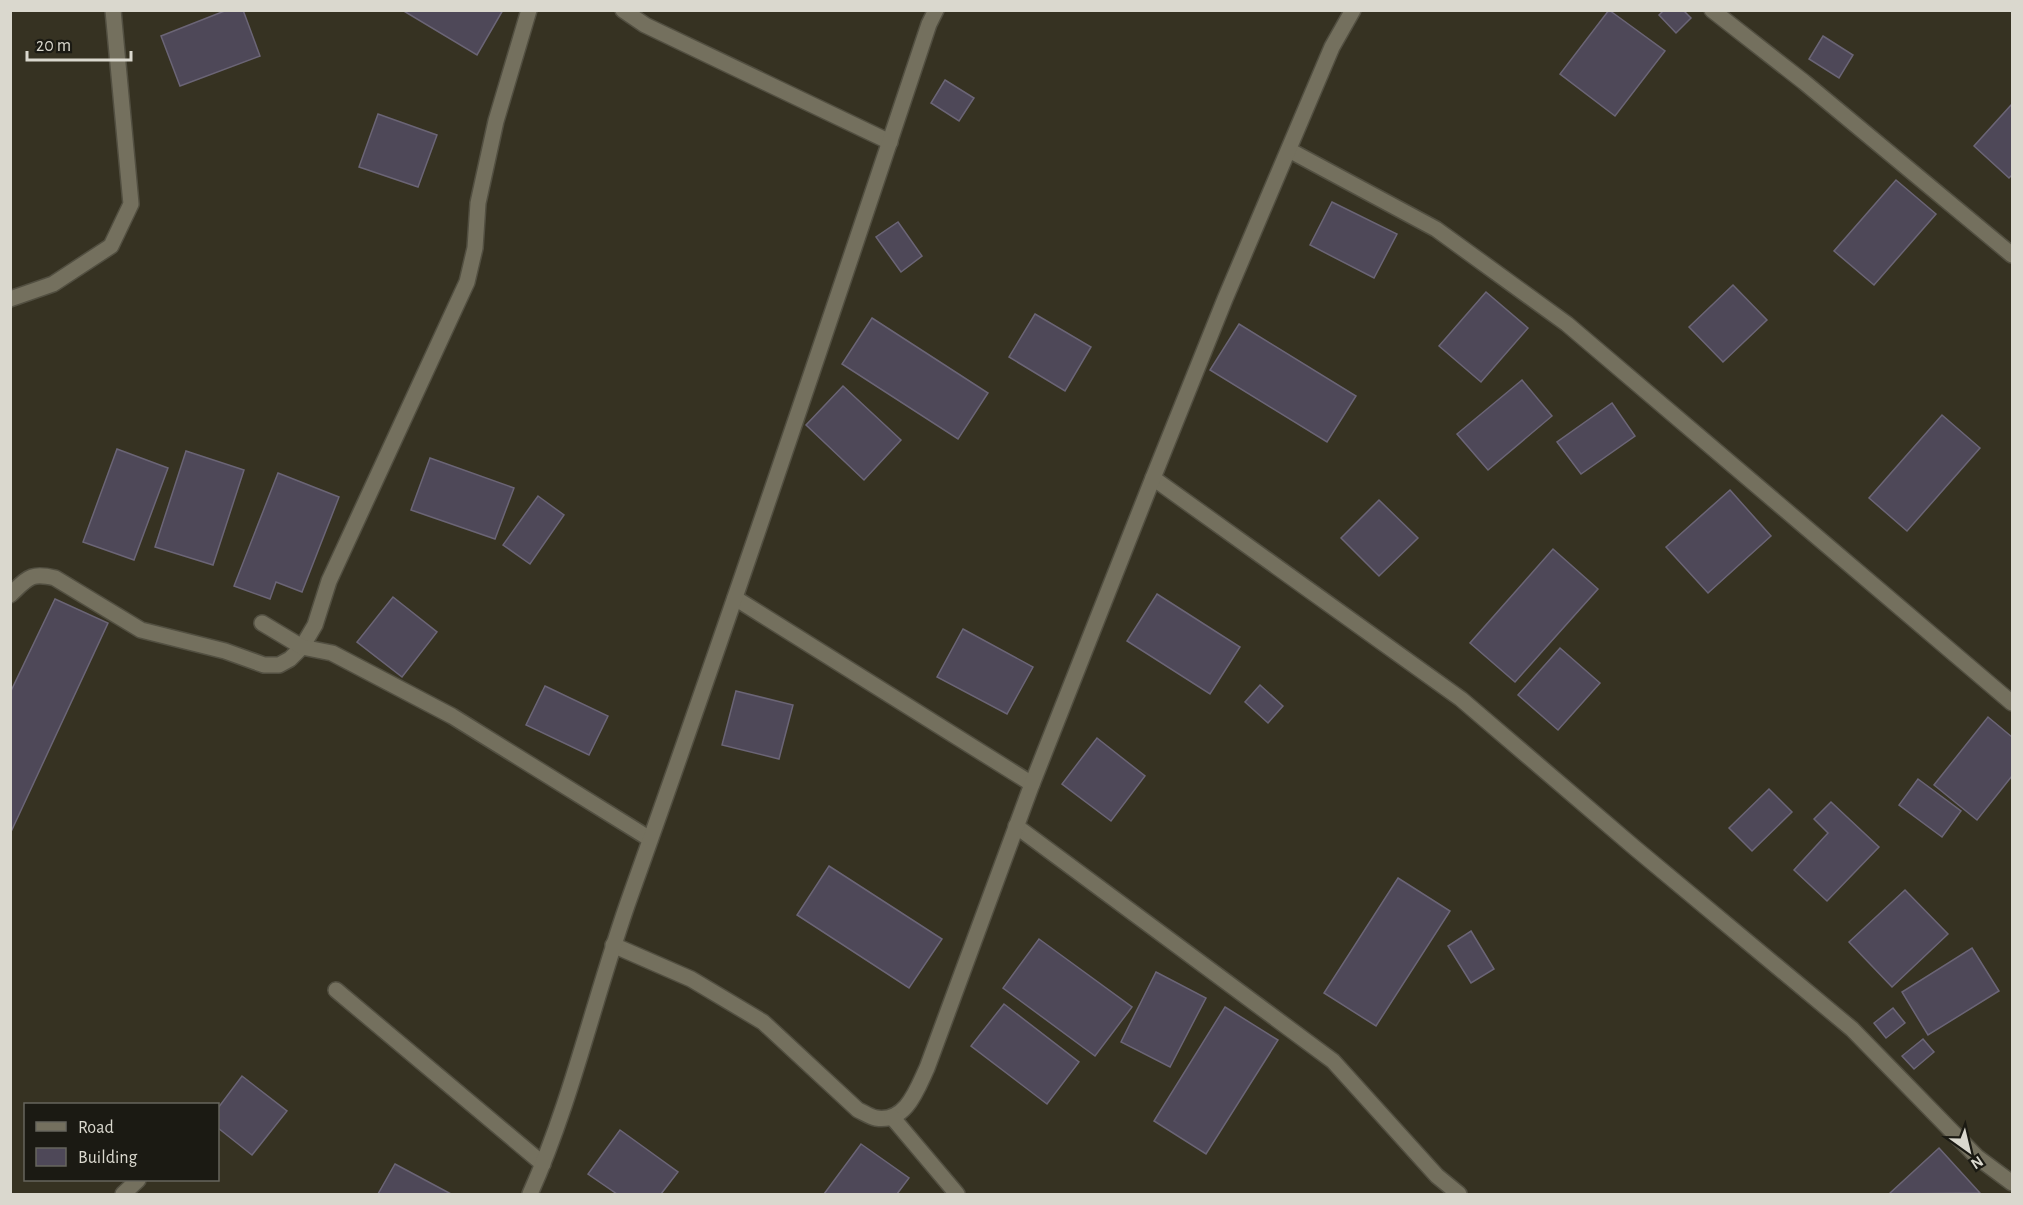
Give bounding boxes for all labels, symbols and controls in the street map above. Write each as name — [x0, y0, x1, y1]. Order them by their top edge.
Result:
scale bar — [27, 24, 130, 62]
text: 20 m — [36, 37, 71, 55]
legend — [24, 1103, 219, 1181]
text: Road — [78, 1119, 114, 1137]
north arrow — [1939, 1121, 1999, 1181]
text: Building — [78, 1149, 138, 1167]
text: N — [1968, 1153, 1986, 1172]

